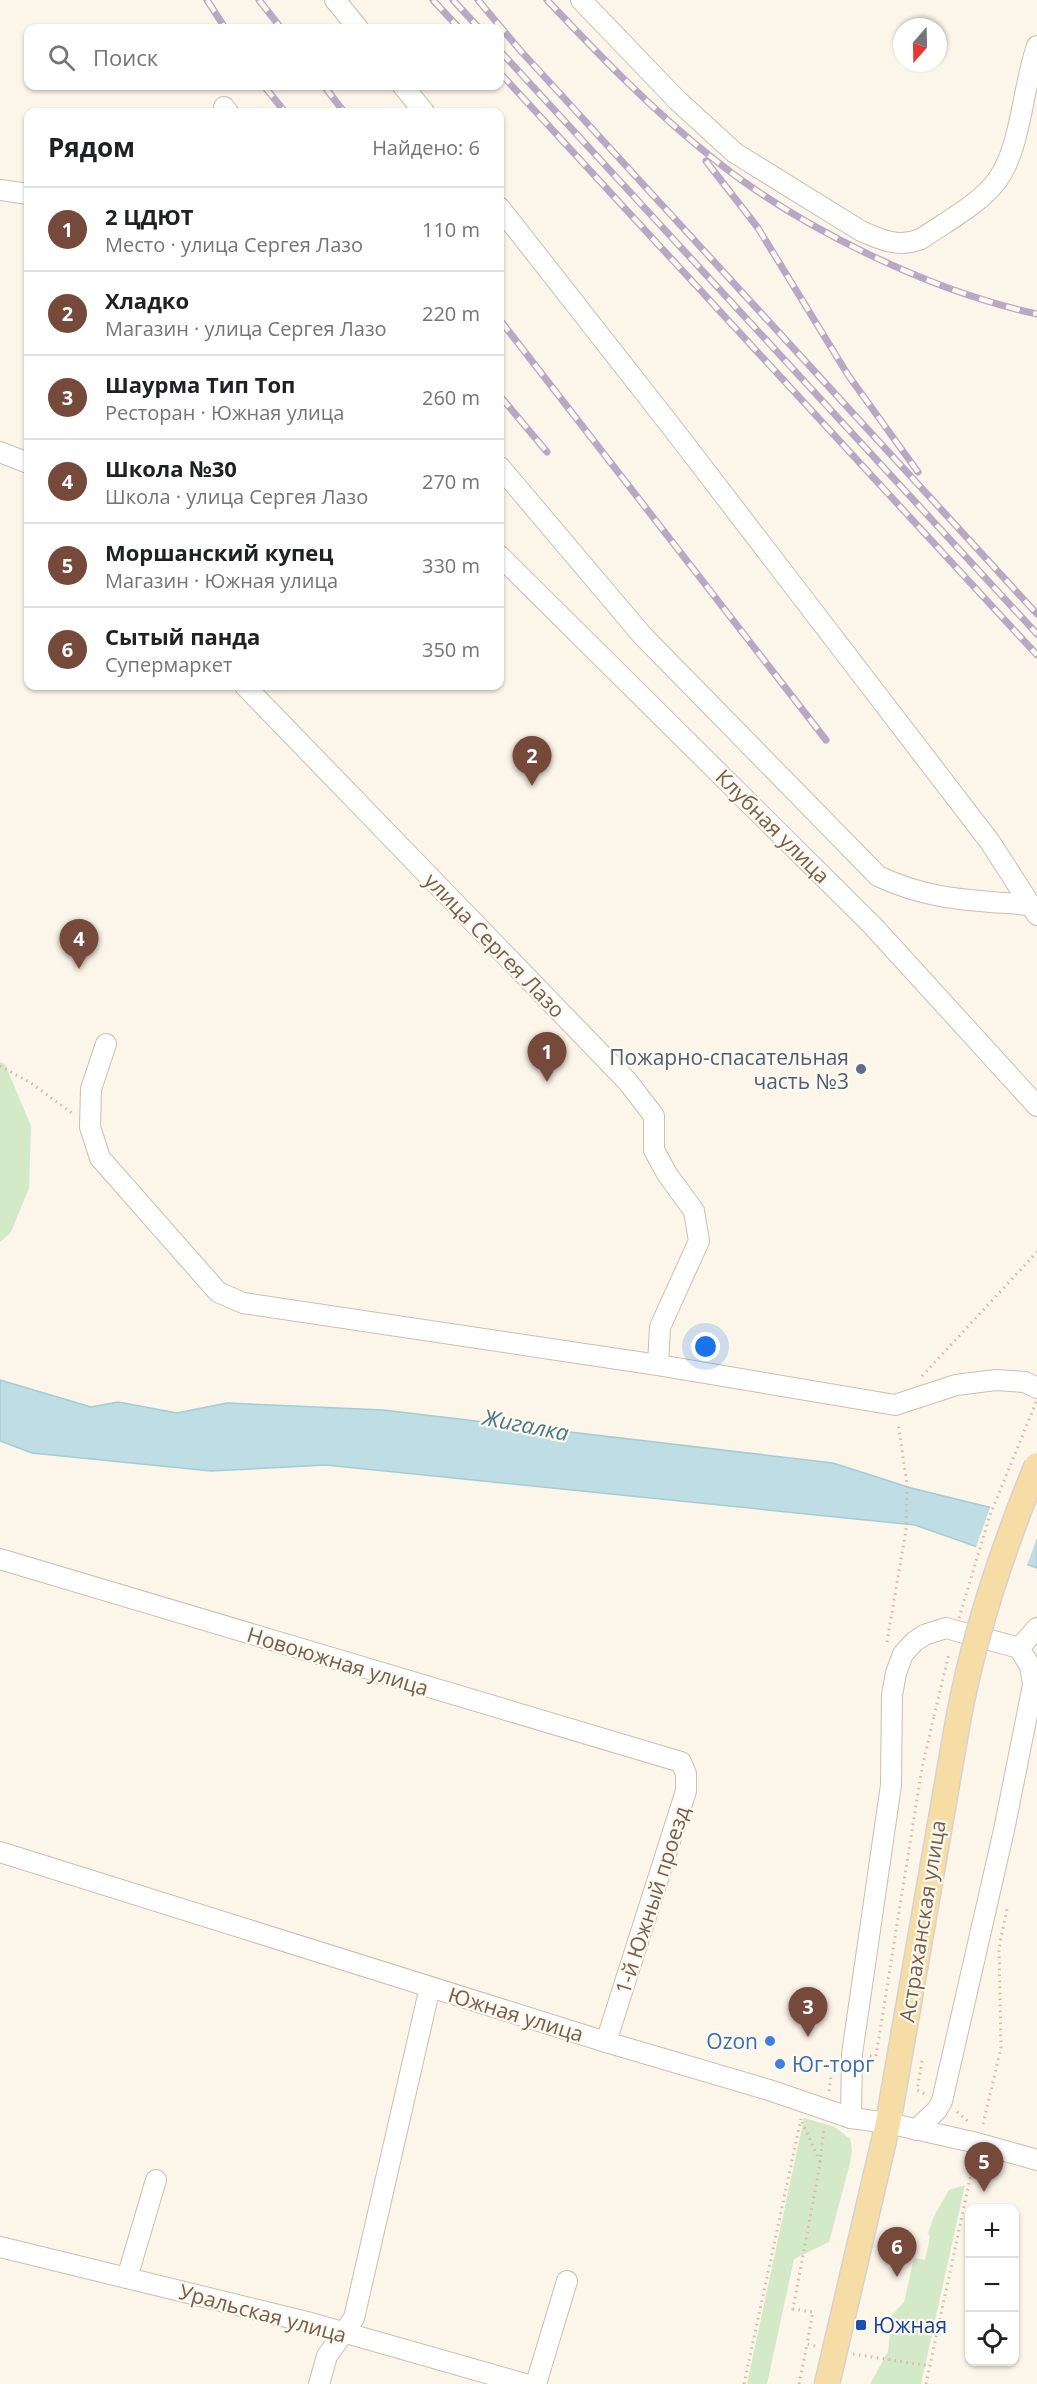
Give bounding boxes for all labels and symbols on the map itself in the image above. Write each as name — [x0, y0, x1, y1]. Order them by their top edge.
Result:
north arrow — [893, 18, 947, 72]
pin: 2 — [512, 736, 552, 786]
street label: Клубная улица — [710, 763, 836, 889]
street label: улица Сергея Лазо — [419, 867, 571, 1023]
pin: 4 — [60, 920, 98, 969]
pin: 1 — [528, 1032, 566, 1082]
place label: Пожарно-спасательная часть №3 — [609, 1043, 849, 1095]
marker: Пожарно-спасательная часть №3 — [854, 1062, 868, 1076]
your location — [691, 1332, 720, 1361]
water label: Жигалка — [478, 1401, 572, 1447]
street label: Новоюжная улица — [244, 1620, 432, 1702]
street label: 1-й Южный проезд — [608, 1803, 696, 1997]
street label: Астраханская улица — [892, 1818, 952, 2024]
street label: Южная улица — [445, 1980, 587, 2048]
pin: 3 — [788, 1988, 828, 2037]
place label: Ozon — [706, 2027, 758, 2055]
marker: Ozon — [763, 2034, 777, 2048]
place label: Юг-торг — [792, 2050, 874, 2078]
marker: Юг-торг — [773, 2057, 787, 2071]
pin: 5 — [964, 2142, 1004, 2192]
pin: 6 — [878, 2228, 916, 2277]
street label: Уральская улица — [176, 2277, 350, 2349]
place label: Южная — [873, 2311, 947, 2339]
marker: Южная — [854, 2318, 868, 2332]

